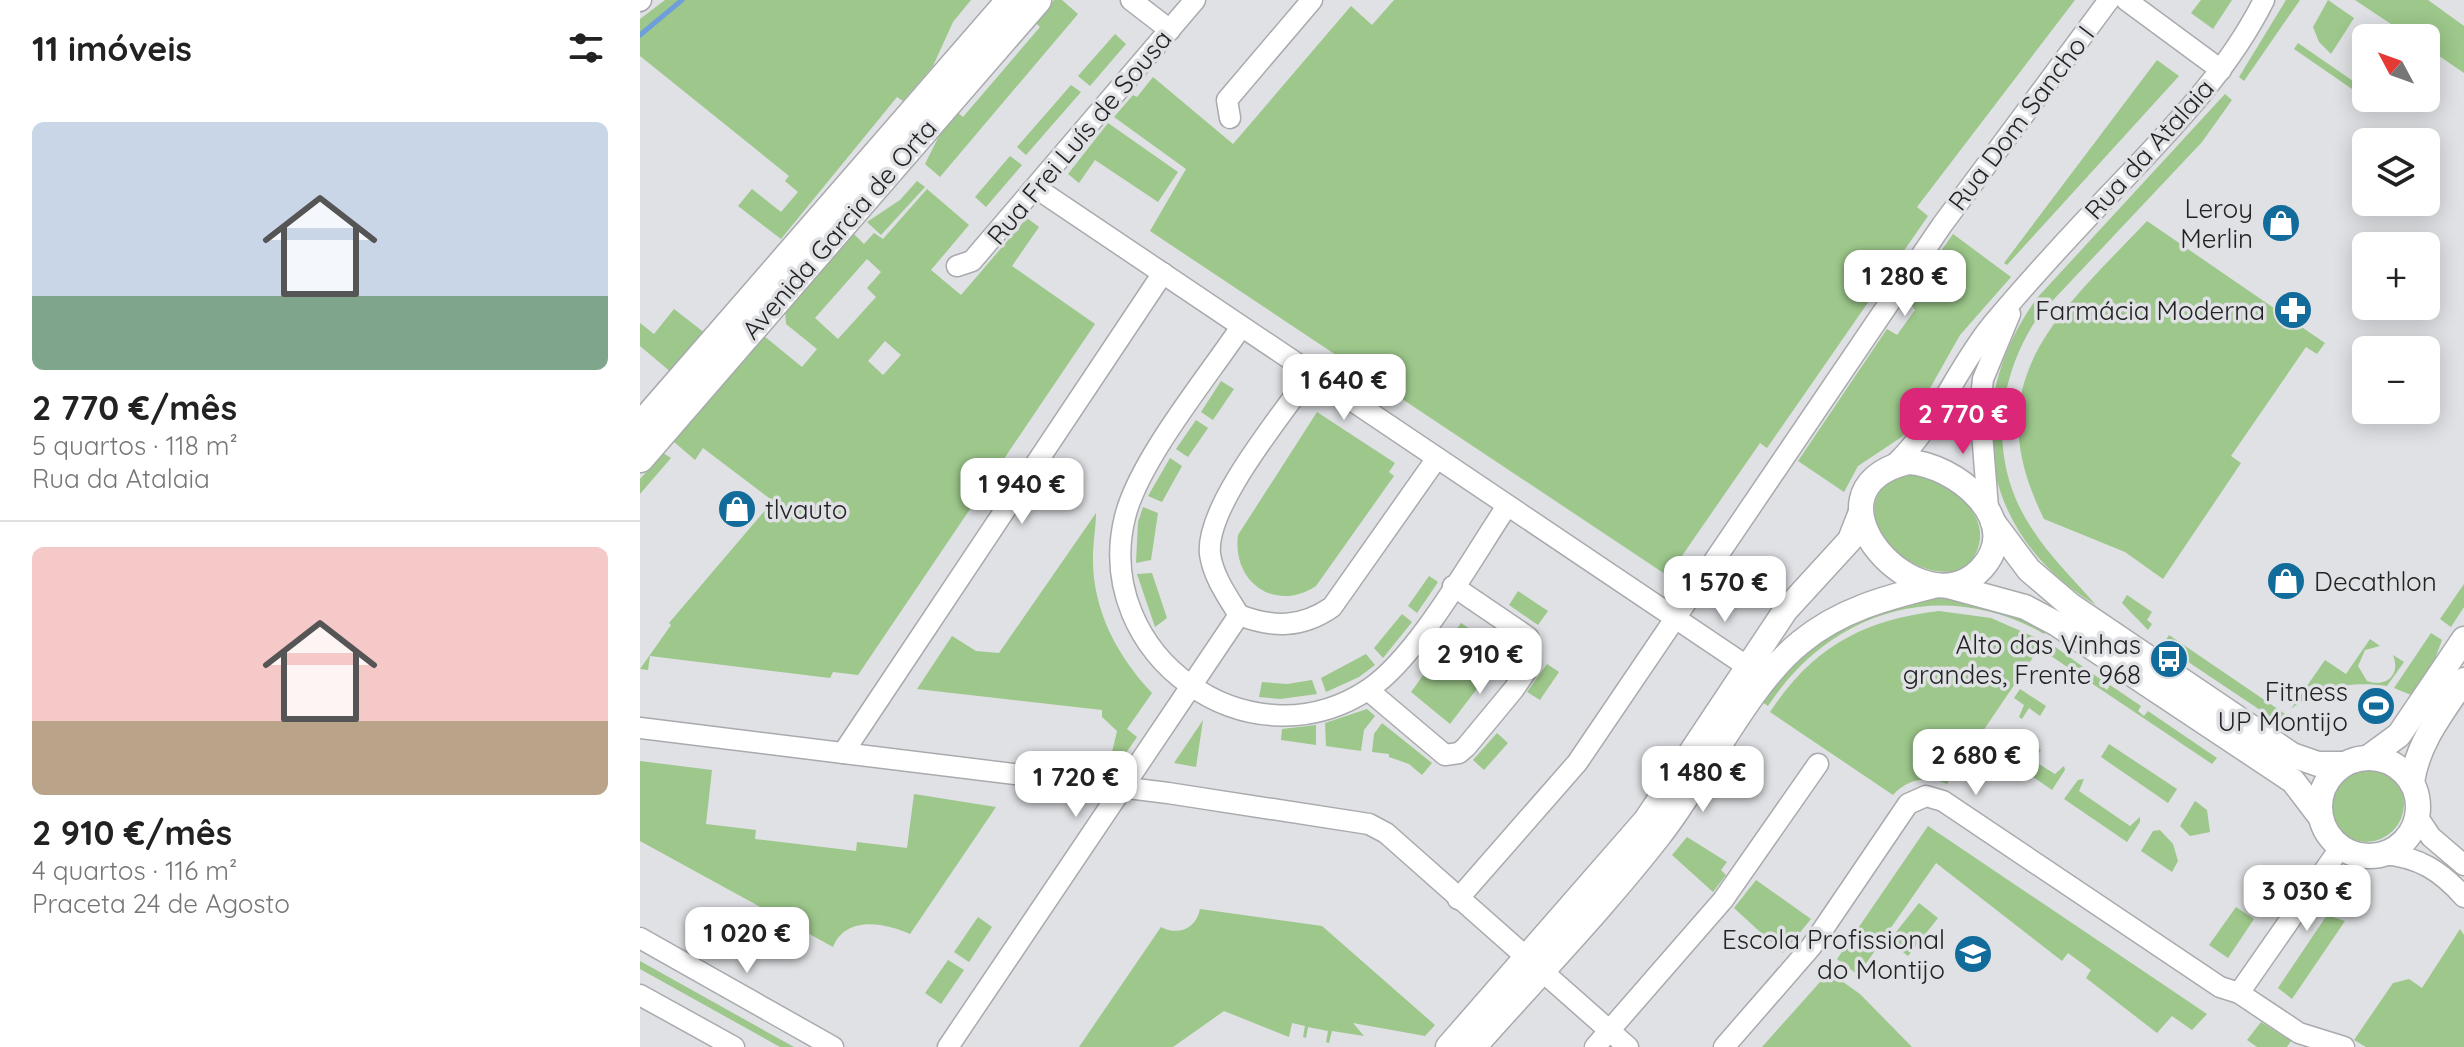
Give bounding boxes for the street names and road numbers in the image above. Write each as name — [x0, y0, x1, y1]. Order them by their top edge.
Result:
street label: Rua Dom Sancho I — [1941, 19, 2101, 217]
street label: Rua Frei Luís de Sousa — [979, 23, 1179, 251]
street label: Rua da Atalaia — [2077, 72, 2221, 226]
street label: Avenida Garcia de Orta — [734, 112, 944, 346]

